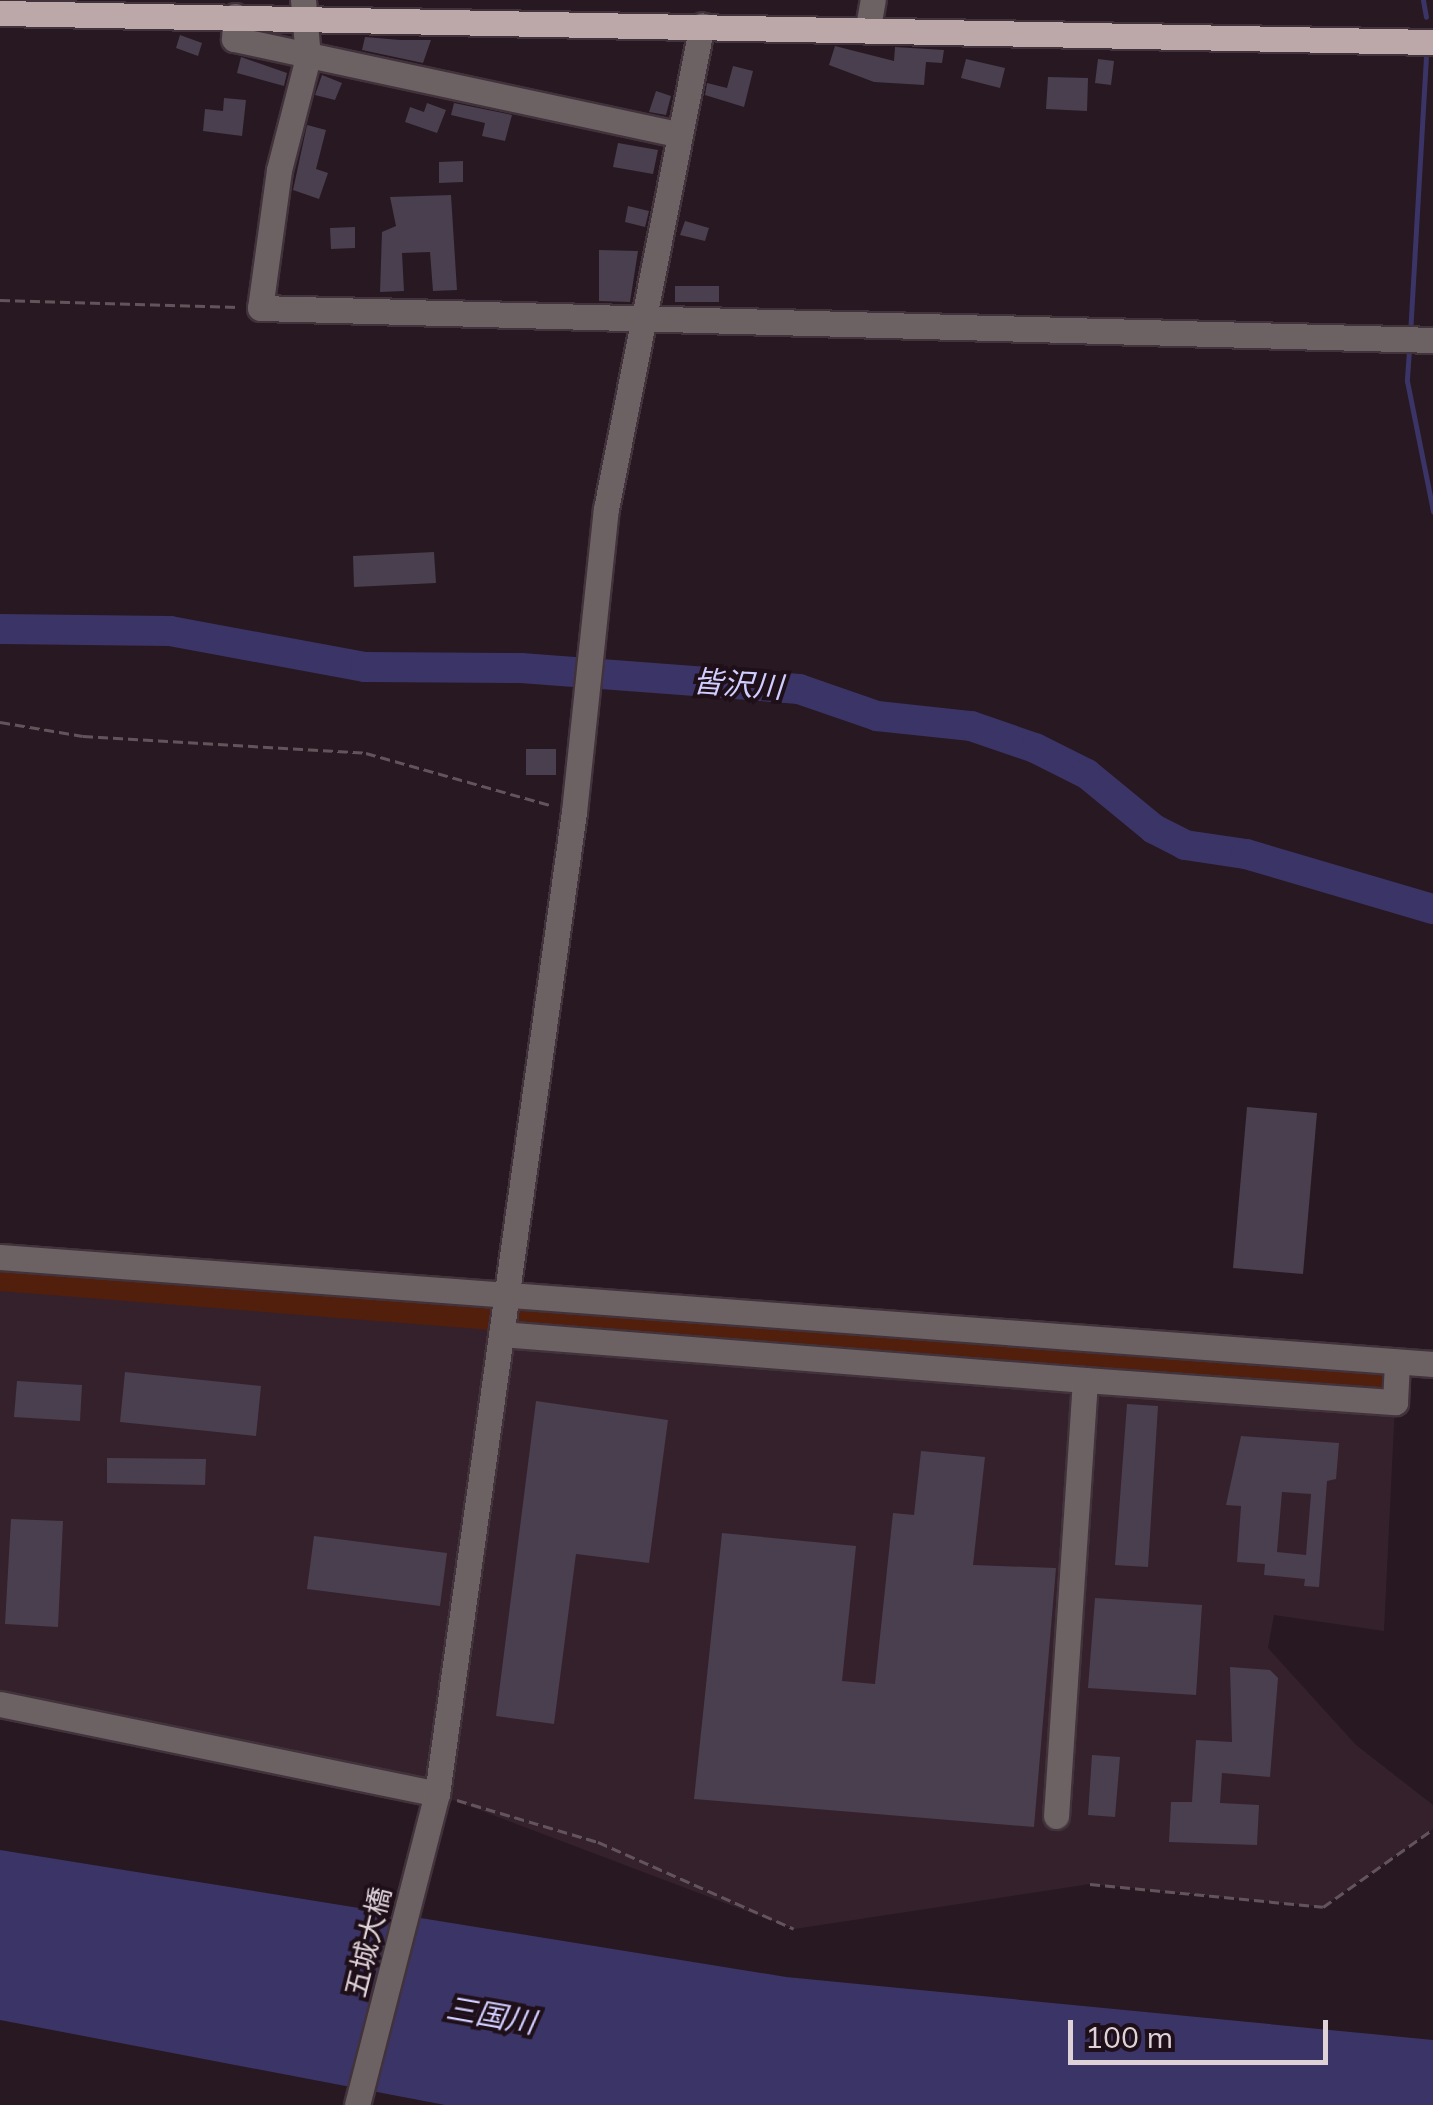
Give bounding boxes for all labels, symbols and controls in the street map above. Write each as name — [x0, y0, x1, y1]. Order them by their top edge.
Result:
water label: 皆沢川 — [692, 663, 784, 705]
street label: 五城大橋 — [338, 1884, 398, 2000]
water label: 三国川 — [444, 1989, 538, 2041]
scale bar — [1073, 2000, 1333, 2062]
text: 100 m — [1085, 2018, 1173, 2056]

